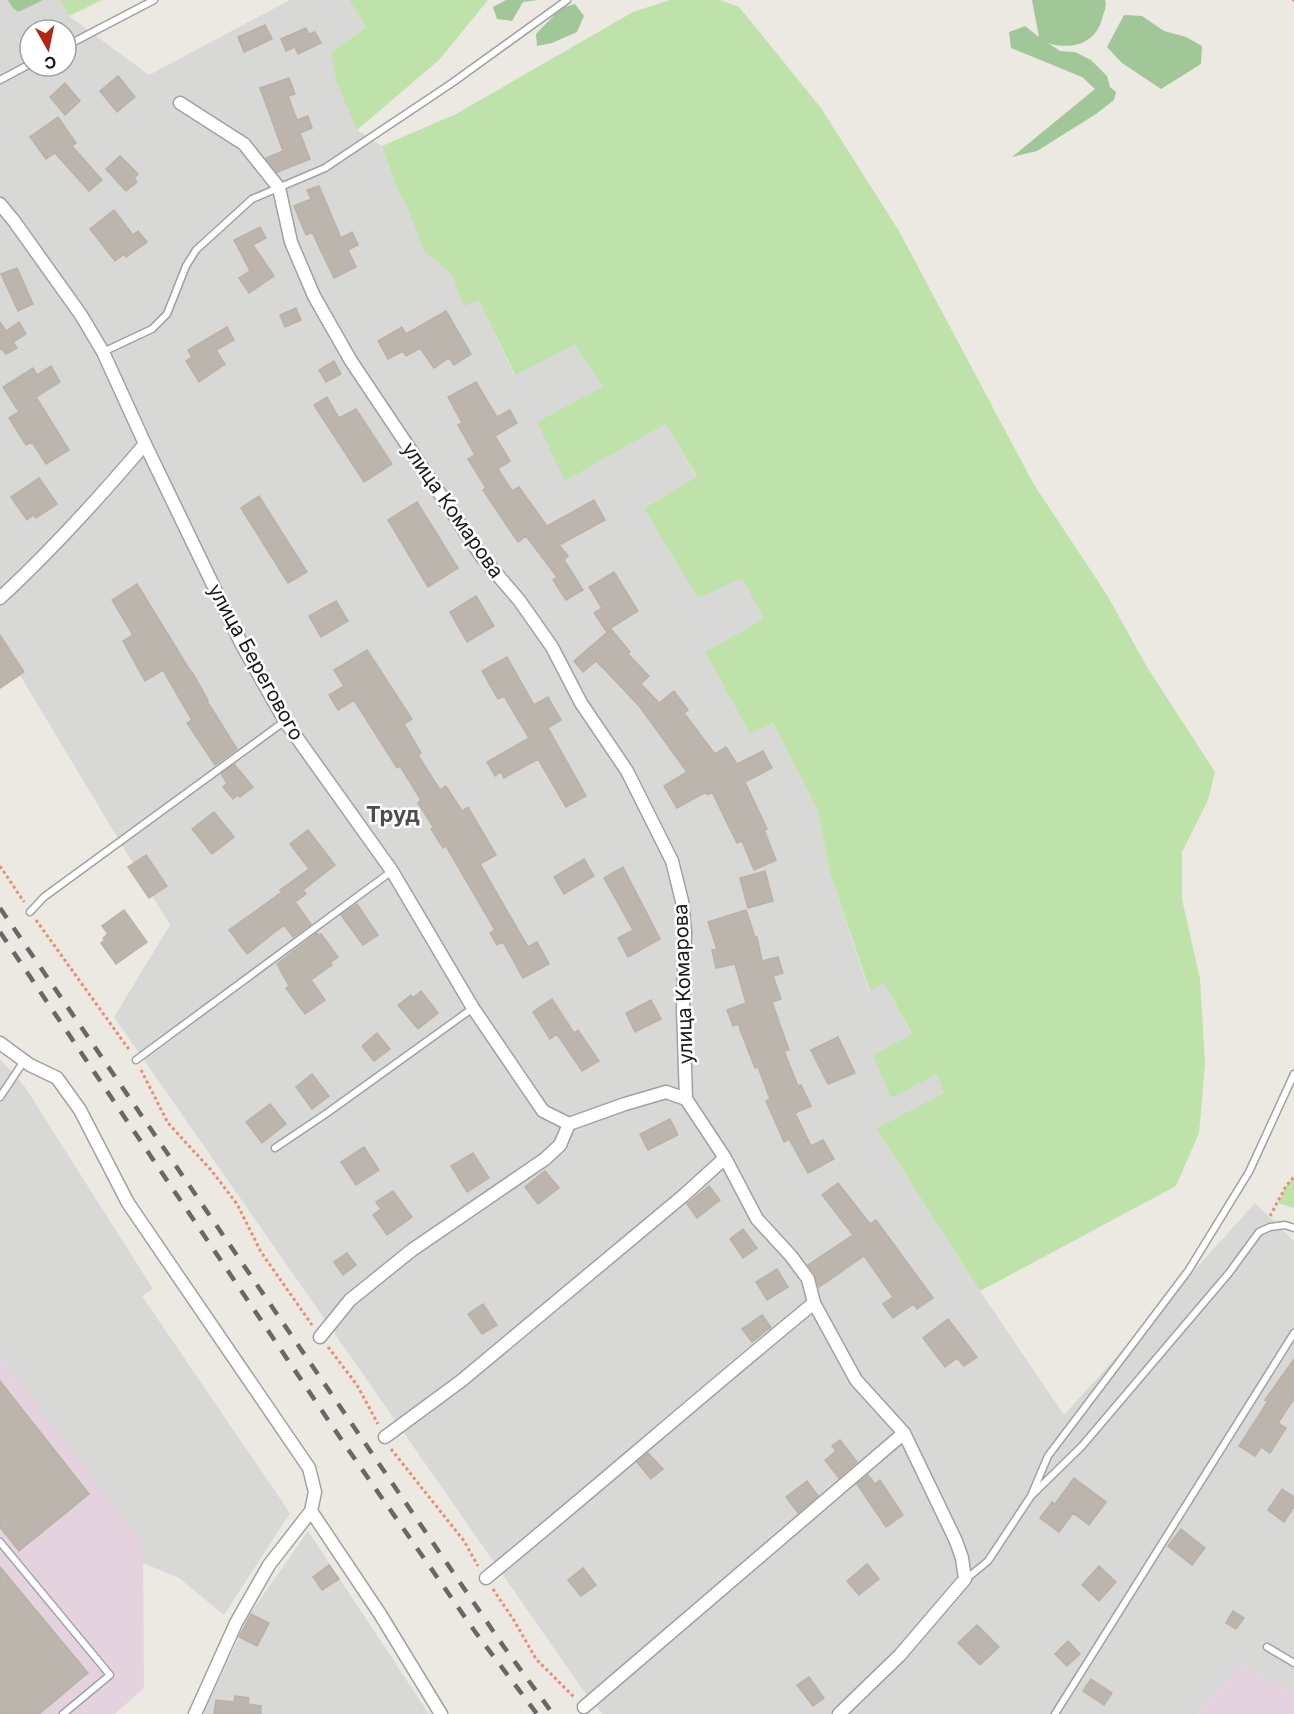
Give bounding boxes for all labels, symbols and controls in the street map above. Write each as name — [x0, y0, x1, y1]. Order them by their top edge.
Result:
north arrow — [18, 18, 78, 78]
text: С — [43, 52, 58, 74]
street label: улица Комарова — [397, 437, 509, 583]
street label: улица Берегового — [203, 580, 309, 744]
district label: Труд — [366, 801, 420, 827]
street label: улица Комарова — [668, 903, 698, 1065]

